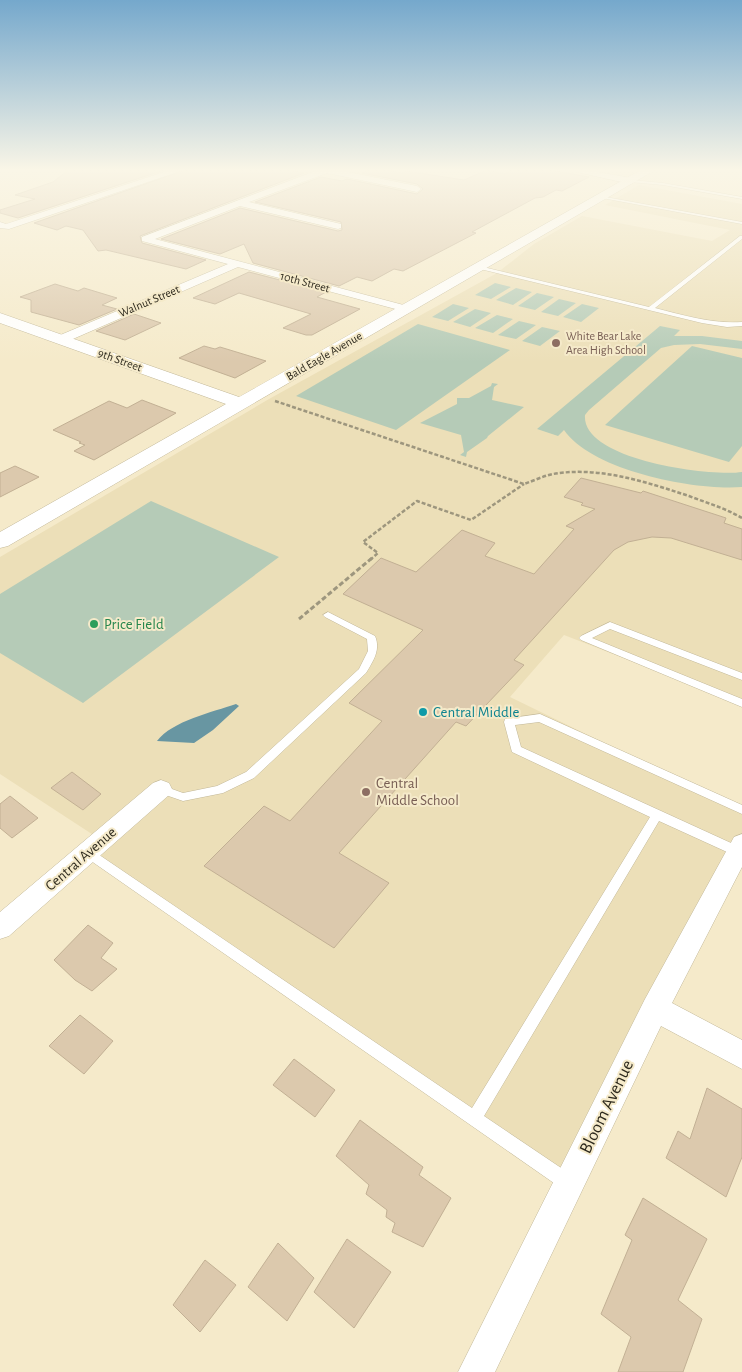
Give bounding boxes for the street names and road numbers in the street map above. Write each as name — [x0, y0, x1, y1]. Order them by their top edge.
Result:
street label: 10th Street — [279, 270, 331, 294]
street label: Walnut Street — [117, 283, 181, 319]
street label: Bald Eagle Avenue — [284, 329, 364, 383]
street label: 9th Street — [96, 347, 144, 374]
street label: Central Avenue — [43, 824, 119, 894]
street label: Bloom Avenue — [577, 1057, 637, 1157]

